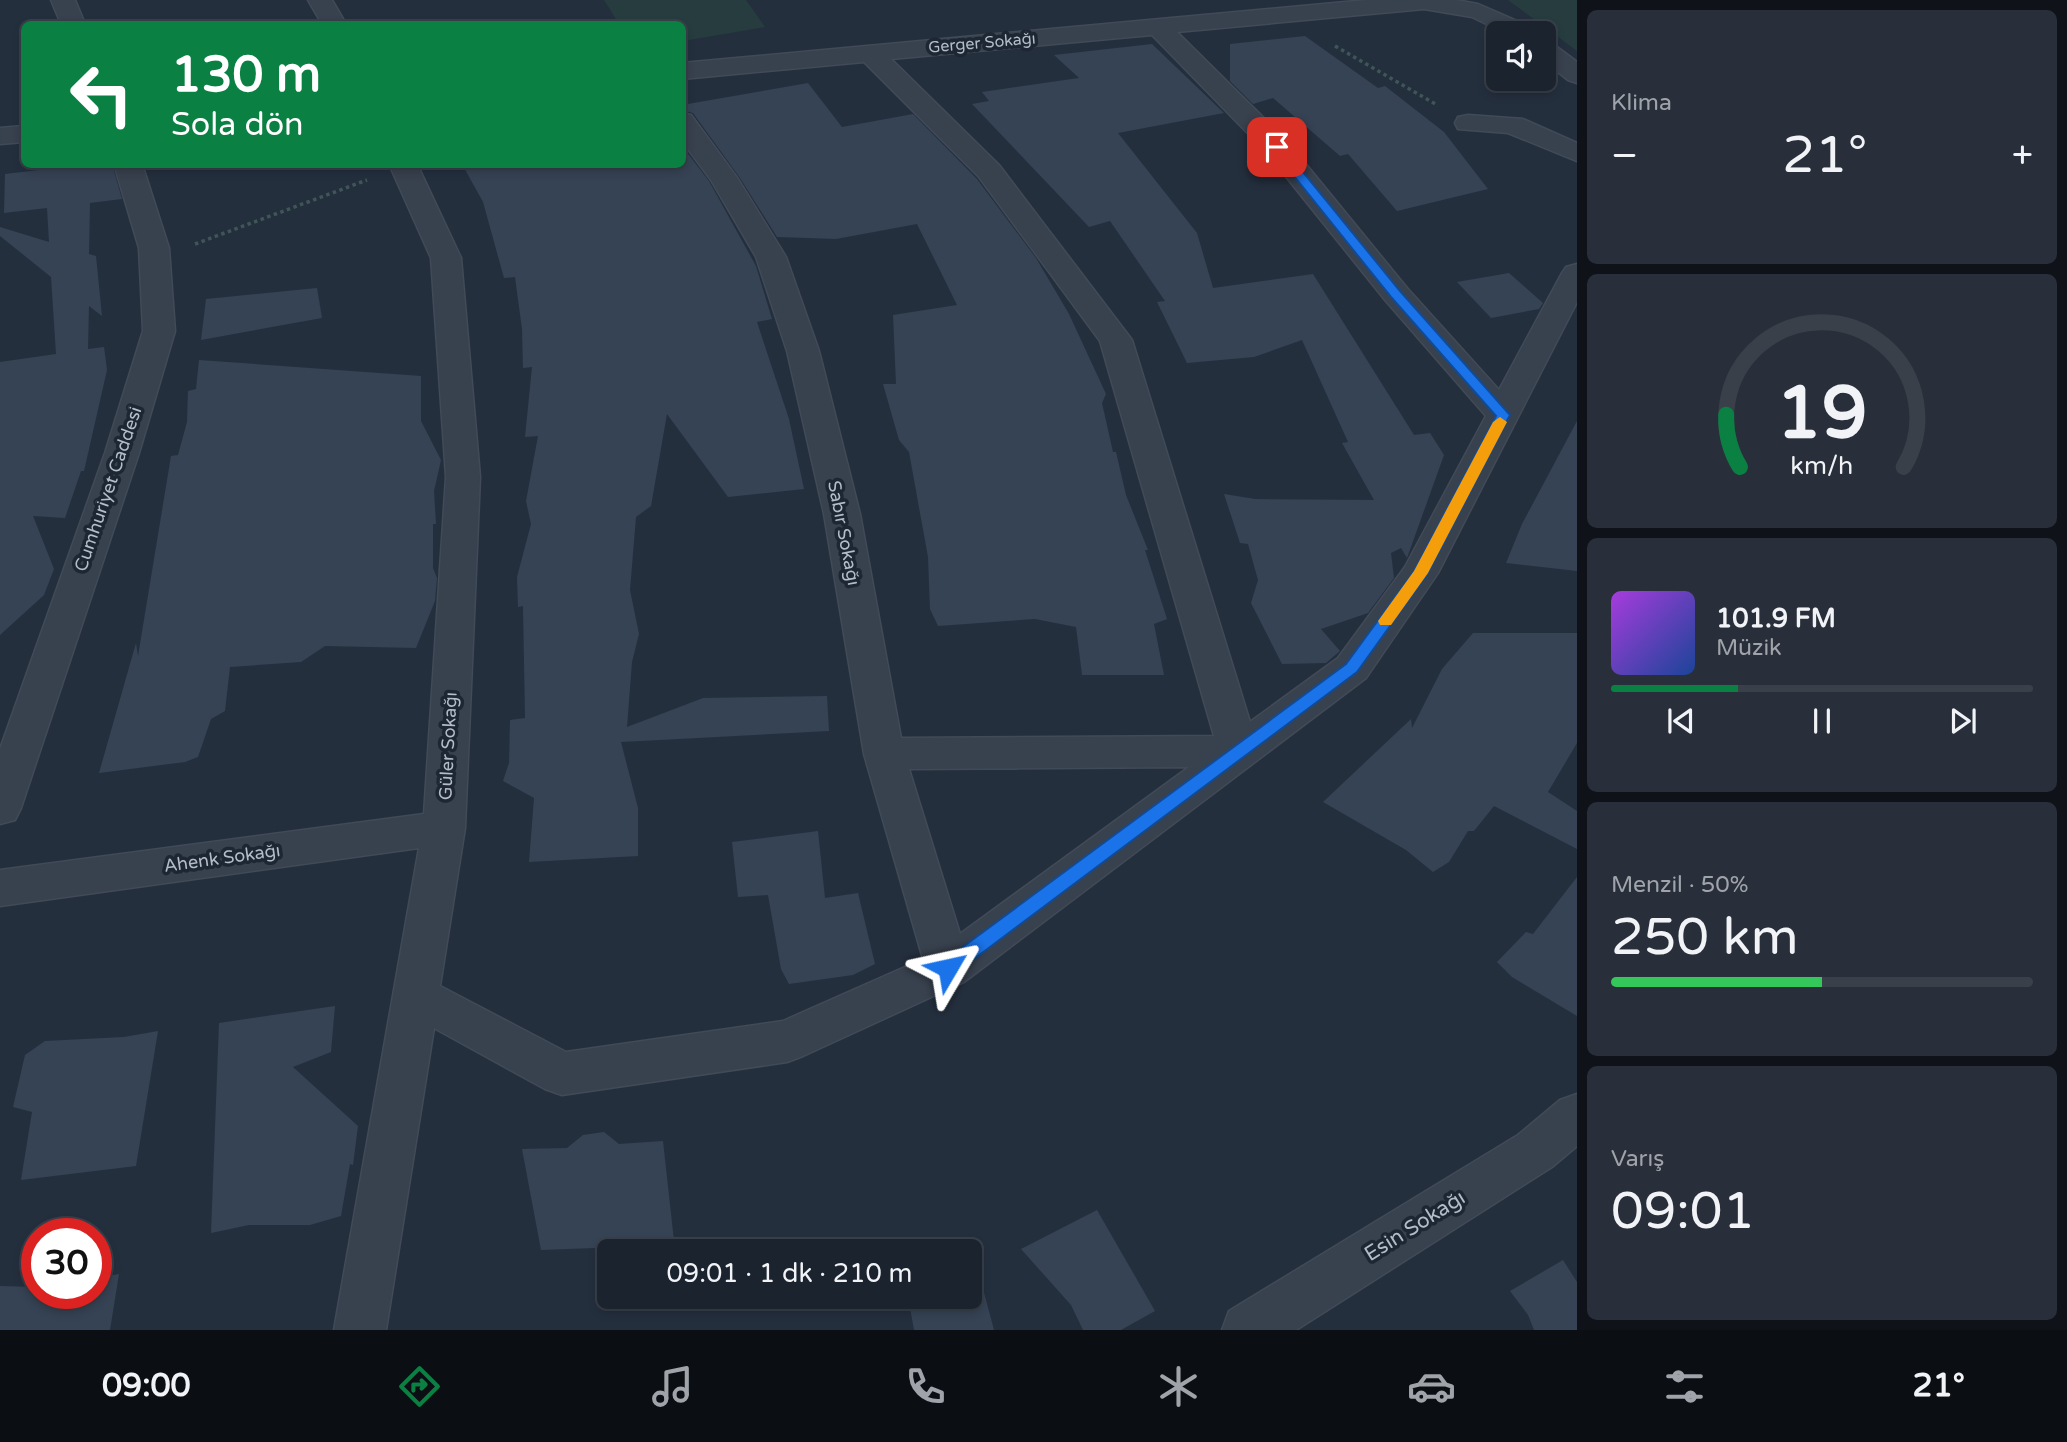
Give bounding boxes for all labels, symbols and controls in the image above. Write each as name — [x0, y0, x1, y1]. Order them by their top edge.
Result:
map controls — [1486, 21, 1556, 91]
button: sound — [1486, 21, 1556, 91]
street label: Gerger Sokağı — [927, 28, 1037, 58]
text: 130 m — [171, 46, 321, 105]
icon: left — [56, 49, 147, 140]
text: Klima — [1611, 89, 1672, 117]
text: Sola dön — [171, 106, 304, 144]
pin — [1247, 117, 1307, 177]
text: 21° — [1782, 124, 1867, 187]
icon: arrive — [1258, 128, 1296, 166]
text: − — [1611, 133, 1638, 179]
text: + — [2012, 133, 2033, 179]
text: 19 — [1776, 370, 1868, 458]
street label: Cumhuriyet Caddesi — [69, 404, 147, 574]
text: km/h — [1791, 451, 1853, 481]
street label: Sabır Sokağı — [823, 479, 865, 587]
text: 101.9 FM — [1716, 603, 1836, 634]
text: Müzik — [1716, 634, 1782, 662]
street label: Güler Sokağı — [434, 691, 462, 801]
icon: previous — [1662, 702, 1700, 740]
icon: pause — [1803, 702, 1841, 740]
icon: next — [1944, 702, 1982, 740]
street label: Ahenk Sokağı — [162, 839, 282, 877]
text: Menzil · 50% — [1611, 871, 1748, 899]
text: 250 km — [1611, 906, 1799, 969]
position arrow — [911, 931, 985, 1005]
text: Varış — [1611, 1145, 1664, 1173]
text: 09:01 — [1611, 1180, 1755, 1243]
street label: Esin Sokağı — [1360, 1185, 1470, 1267]
speed limit sign: 30 — [21, 1218, 112, 1309]
text: 09:01 · 1 dk · 210 m — [667, 1258, 912, 1289]
icon: directions — [395, 1362, 444, 1411]
icon: music — [648, 1362, 697, 1411]
icon: phone — [901, 1362, 950, 1411]
icon: climate — [1154, 1362, 1203, 1411]
icon: car — [1407, 1362, 1456, 1411]
icon: filters — [1660, 1362, 1709, 1411]
text: 09:00 — [102, 1367, 191, 1405]
text: 21° — [1913, 1367, 1965, 1405]

